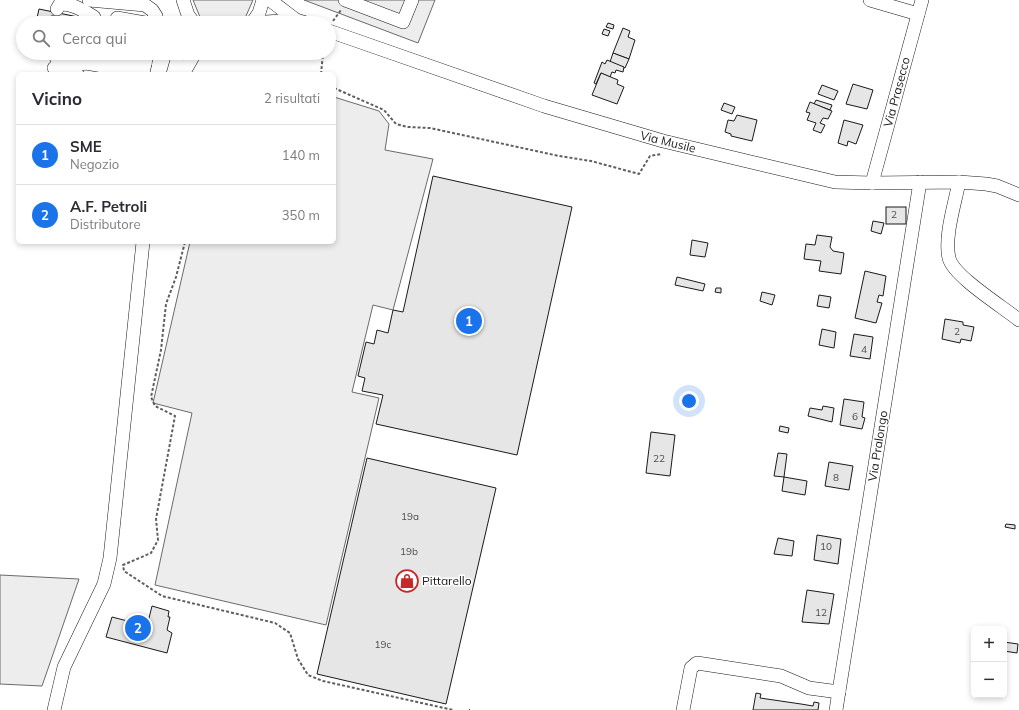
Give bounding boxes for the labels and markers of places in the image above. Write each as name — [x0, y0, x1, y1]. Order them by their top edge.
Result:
pin: 1 — [456, 306, 482, 336]
shop icon: Pittarello — [394, 568, 420, 594]
place label: Pittarello — [422, 573, 472, 588]
pin: 2 — [125, 613, 151, 643]

